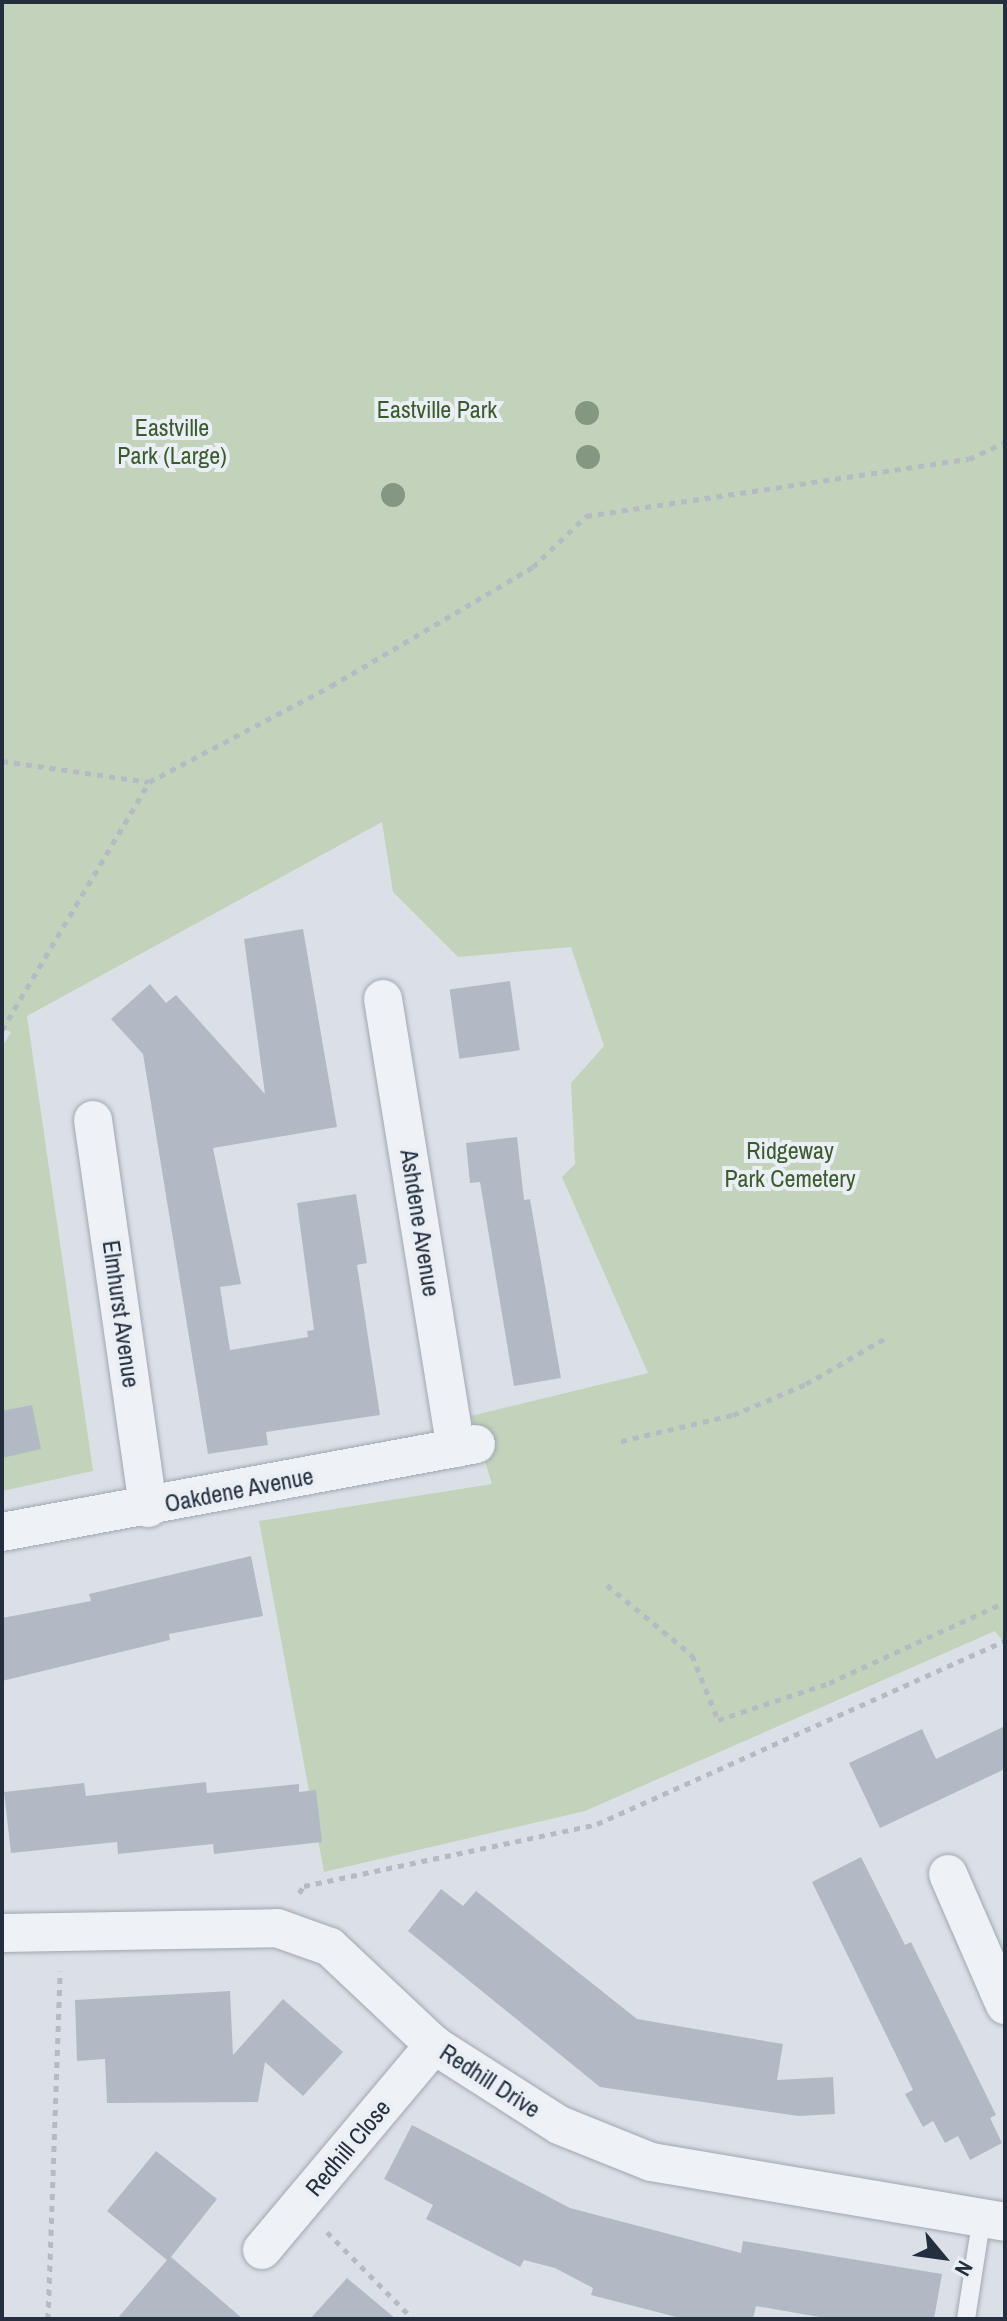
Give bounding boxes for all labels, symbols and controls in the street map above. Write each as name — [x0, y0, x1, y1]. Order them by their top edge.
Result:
park label: Eastville Park — [377, 396, 497, 424]
park label: Eastville Park (Large) — [117, 414, 227, 470]
park label: Ridgeway Park Cemetery — [724, 1137, 856, 1193]
street label: Ashdene Avenue — [394, 1147, 446, 1299]
street label: Elmhurst Avenue — [96, 1238, 146, 1390]
street label: Oakdene Avenue — [162, 1461, 316, 1519]
street label: Redhill Drive — [434, 2038, 546, 2124]
street label: Redhill Close — [299, 2094, 397, 2202]
north arrow — [903, 2217, 983, 2297]
text: N — [948, 2256, 980, 2282]

